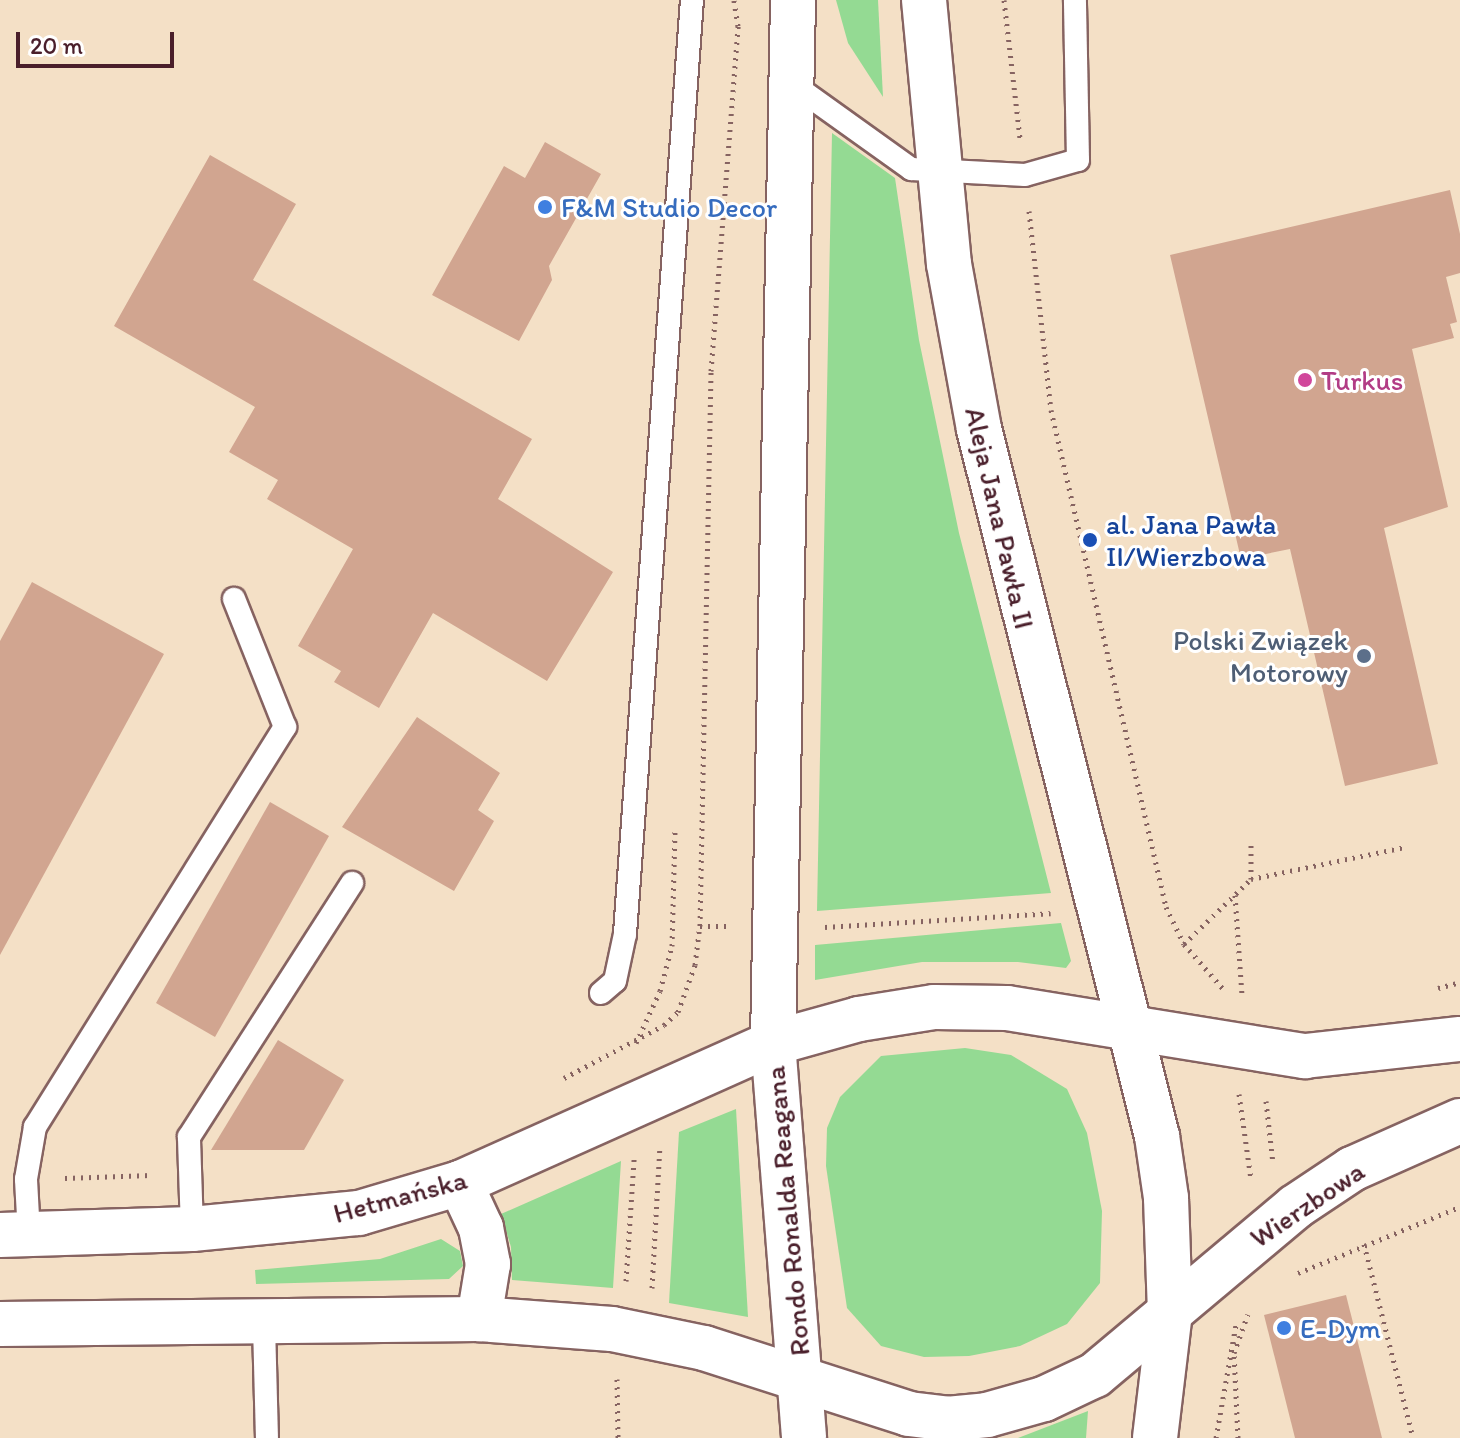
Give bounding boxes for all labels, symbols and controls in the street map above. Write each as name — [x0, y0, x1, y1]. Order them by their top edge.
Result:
scale bar — [20, 16, 178, 66]
text: 20 m — [30, 31, 83, 60]
place label: F&M Studio Decor — [561, 190, 777, 224]
marker: F&M Studio Decor — [536, 198, 554, 216]
place label: Turkus — [1321, 363, 1403, 397]
marker: Turkus — [1296, 371, 1314, 389]
street label: Aleja Jana Pawła II — [958, 405, 1042, 631]
place label: al. Jana Pawła II/Wierzbowa — [1106, 507, 1276, 573]
marker: al. Jana Pawła II/Wierzbowa — [1081, 531, 1099, 549]
place label: Polski Związek Motorowy — [1173, 623, 1348, 689]
marker: Polski Związek Motorowy — [1355, 647, 1373, 665]
street label: Rondo Ronalda Reagana — [758, 1065, 816, 1357]
street label: Wierzbowa — [1243, 1154, 1371, 1254]
street label: Hetmańska — [329, 1162, 471, 1230]
place label: E-Dym — [1300, 1311, 1381, 1345]
marker: E-Dym — [1275, 1319, 1293, 1337]

